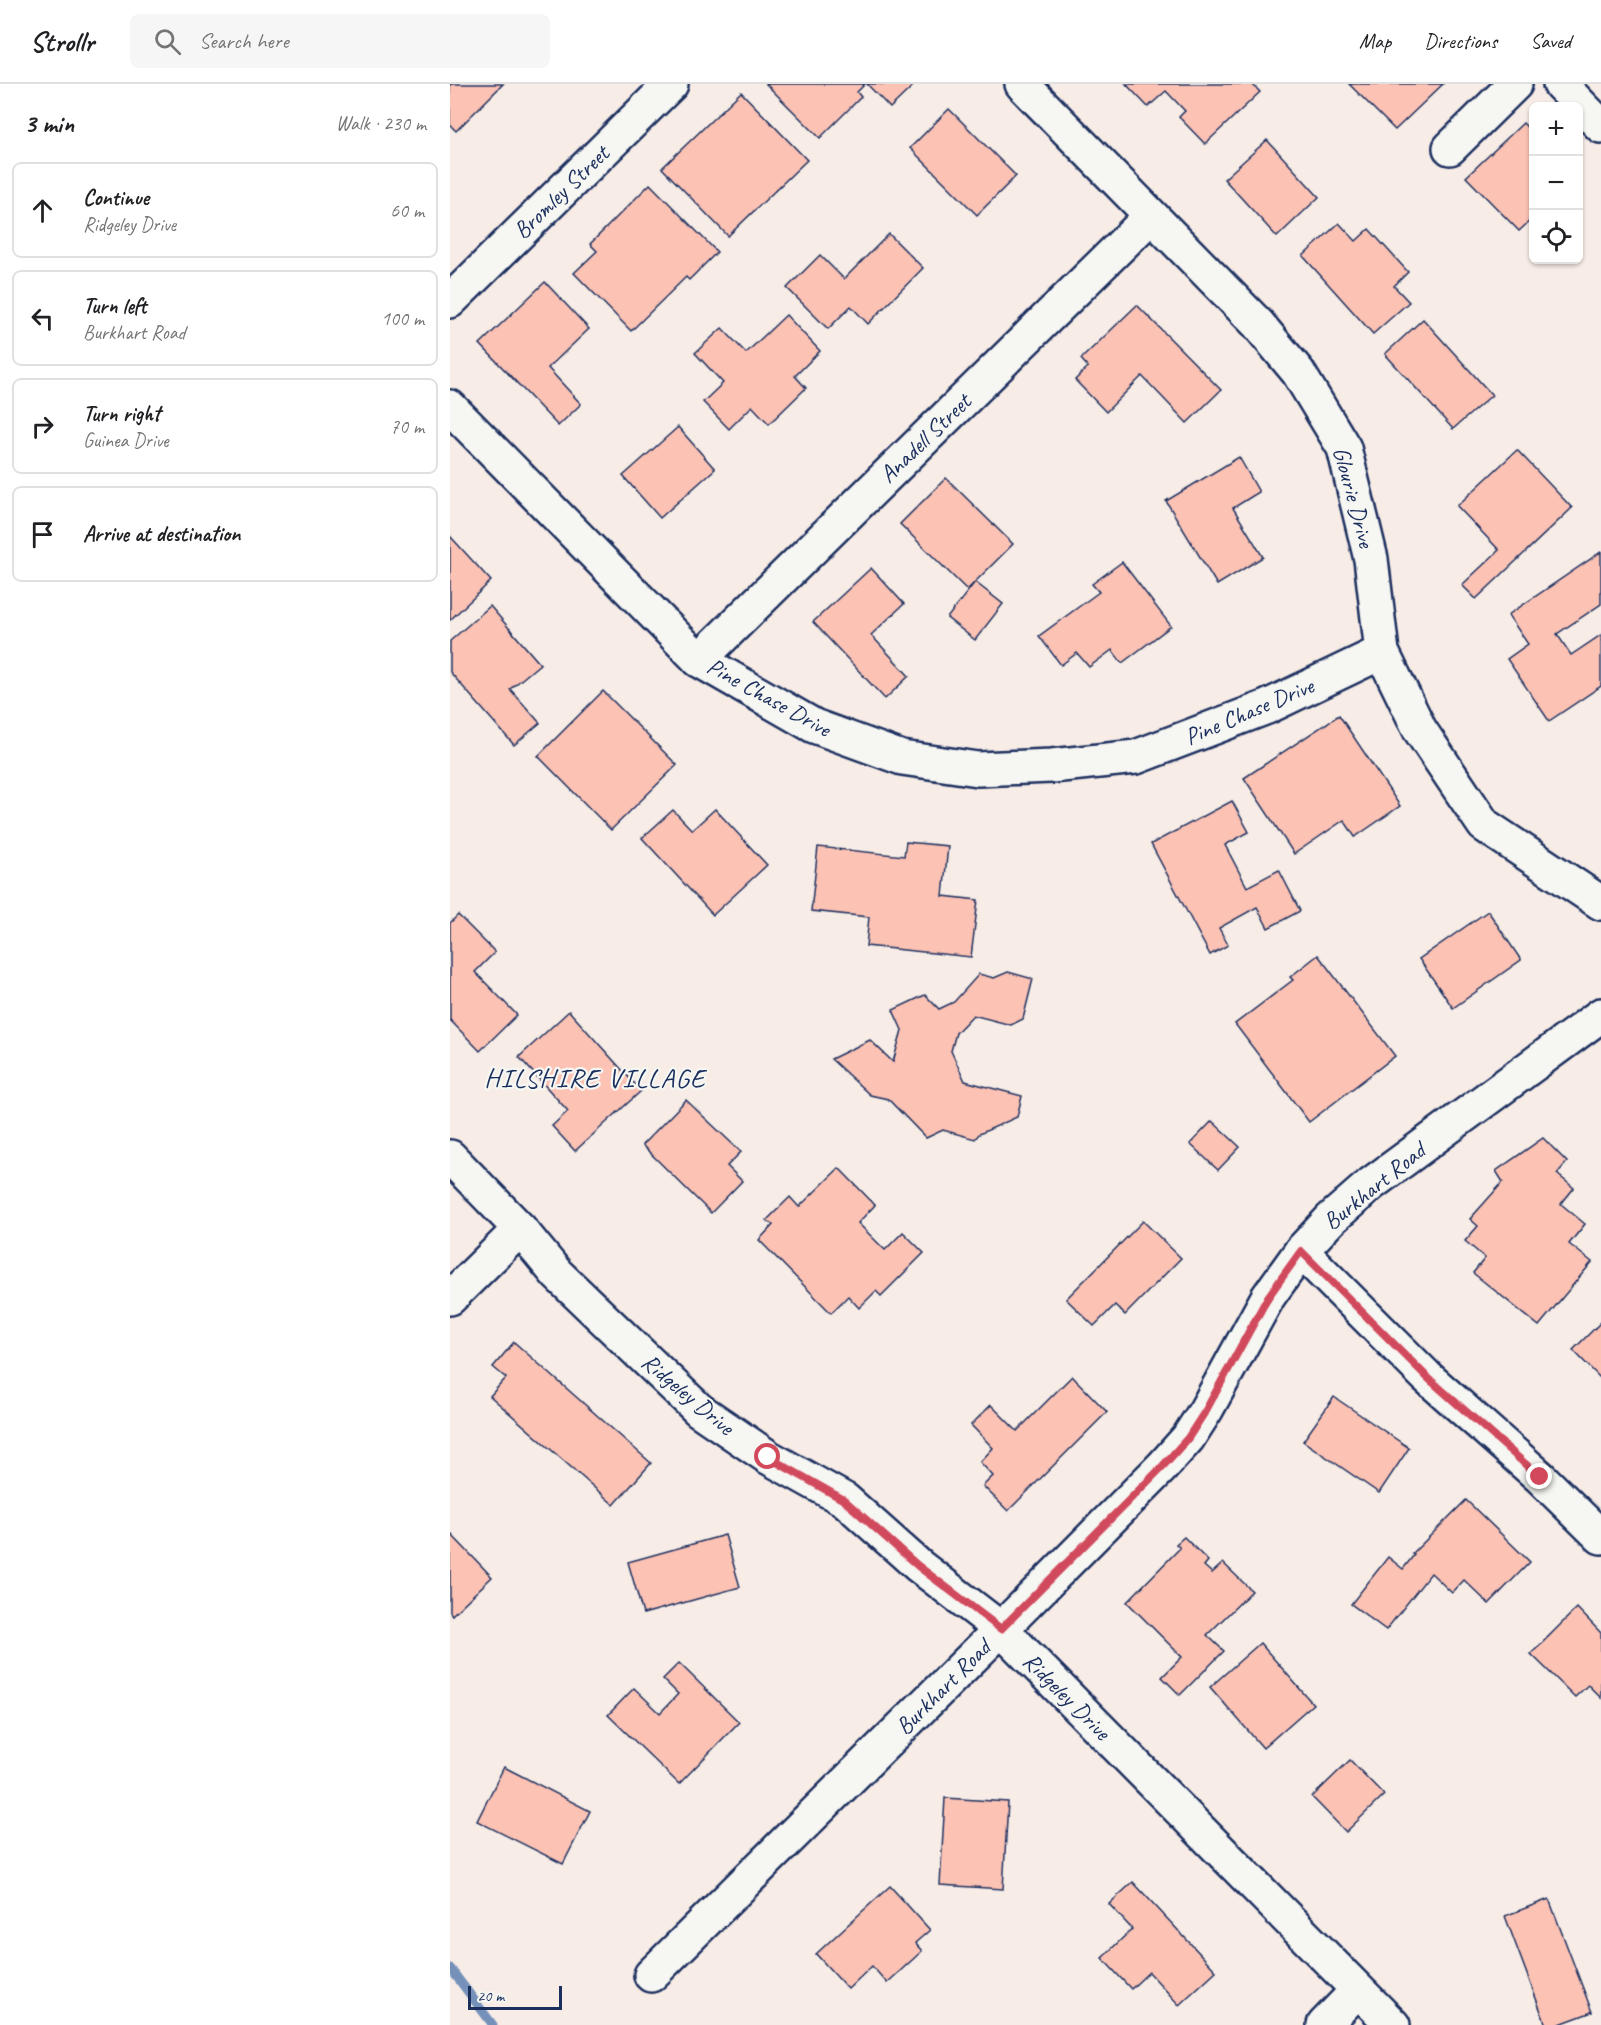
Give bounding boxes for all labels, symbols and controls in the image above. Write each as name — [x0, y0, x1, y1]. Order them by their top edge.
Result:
search box — [130, 14, 550, 68]
text: Strollr — [30, 24, 94, 59]
icon: search — [151, 25, 184, 58]
text: Search here — [199, 27, 289, 55]
text: Map — [1359, 28, 1391, 54]
text: Directions — [1424, 28, 1497, 54]
text: Saved — [1530, 28, 1571, 54]
map controls — [1529, 102, 1583, 264]
button: + — [1529, 102, 1583, 156]
text: 3 min — [24, 107, 74, 140]
text: Walk · 230 m — [336, 111, 426, 136]
street label: Bromley Street — [507, 137, 617, 245]
button: − — [1529, 156, 1583, 210]
text: Continue — [83, 184, 149, 212]
icon: ahead — [26, 194, 59, 227]
text: 60 m — [390, 198, 424, 223]
button: locate — [1529, 210, 1583, 264]
text: Ridgeley Drive — [83, 212, 176, 237]
text: Turn left — [83, 292, 147, 320]
icon: left — [26, 302, 59, 335]
text: 100 m — [381, 306, 424, 331]
text: Burkhart Road — [83, 320, 185, 345]
street label: Anadell Street — [873, 385, 979, 489]
text: Turn right — [83, 400, 160, 428]
icon: right — [26, 410, 59, 443]
text: 70 m — [390, 414, 424, 439]
text: Guinea Drive — [83, 428, 169, 453]
street label: Glourie Drive — [1326, 443, 1382, 553]
icon: arrive — [26, 518, 59, 551]
text: Arrive at destination — [83, 520, 240, 548]
street label: Pine Chase Drive — [702, 651, 838, 744]
street label: Pine Chase Drive — [1180, 670, 1320, 752]
district label: HILSHIRE VILLAGE — [484, 1061, 708, 1095]
street label: Burkhart Road — [1317, 1133, 1434, 1236]
street label: Ridgeley Drive — [636, 1347, 742, 1443]
route start — [754, 1443, 780, 1469]
route end — [1526, 1463, 1552, 1489]
street label: Burkhart Road — [889, 1630, 1000, 1741]
street label: Ridgeley Drive — [1017, 1646, 1119, 1748]
scale bar — [468, 1983, 562, 2010]
text: 20 m — [477, 1986, 504, 2006]

